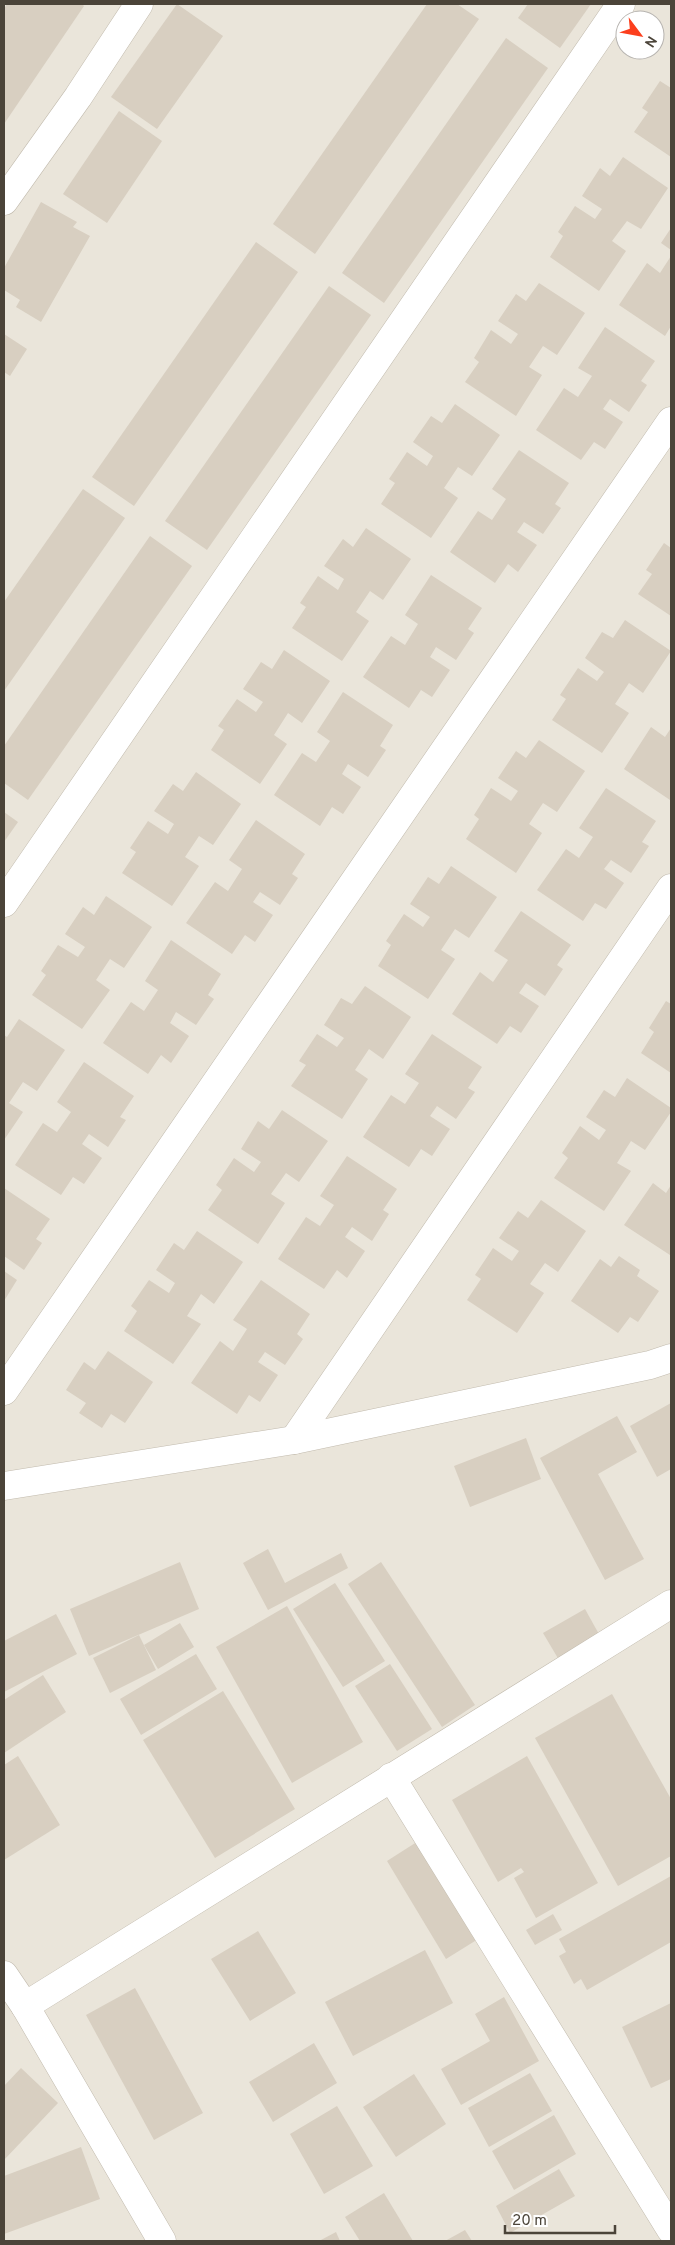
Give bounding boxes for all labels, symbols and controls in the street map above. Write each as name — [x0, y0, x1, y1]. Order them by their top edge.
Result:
north arrow — [615, 10, 665, 60]
text: N — [640, 32, 660, 50]
scale bar — [505, 2202, 615, 2234]
text: 20 m — [512, 2212, 547, 2231]

